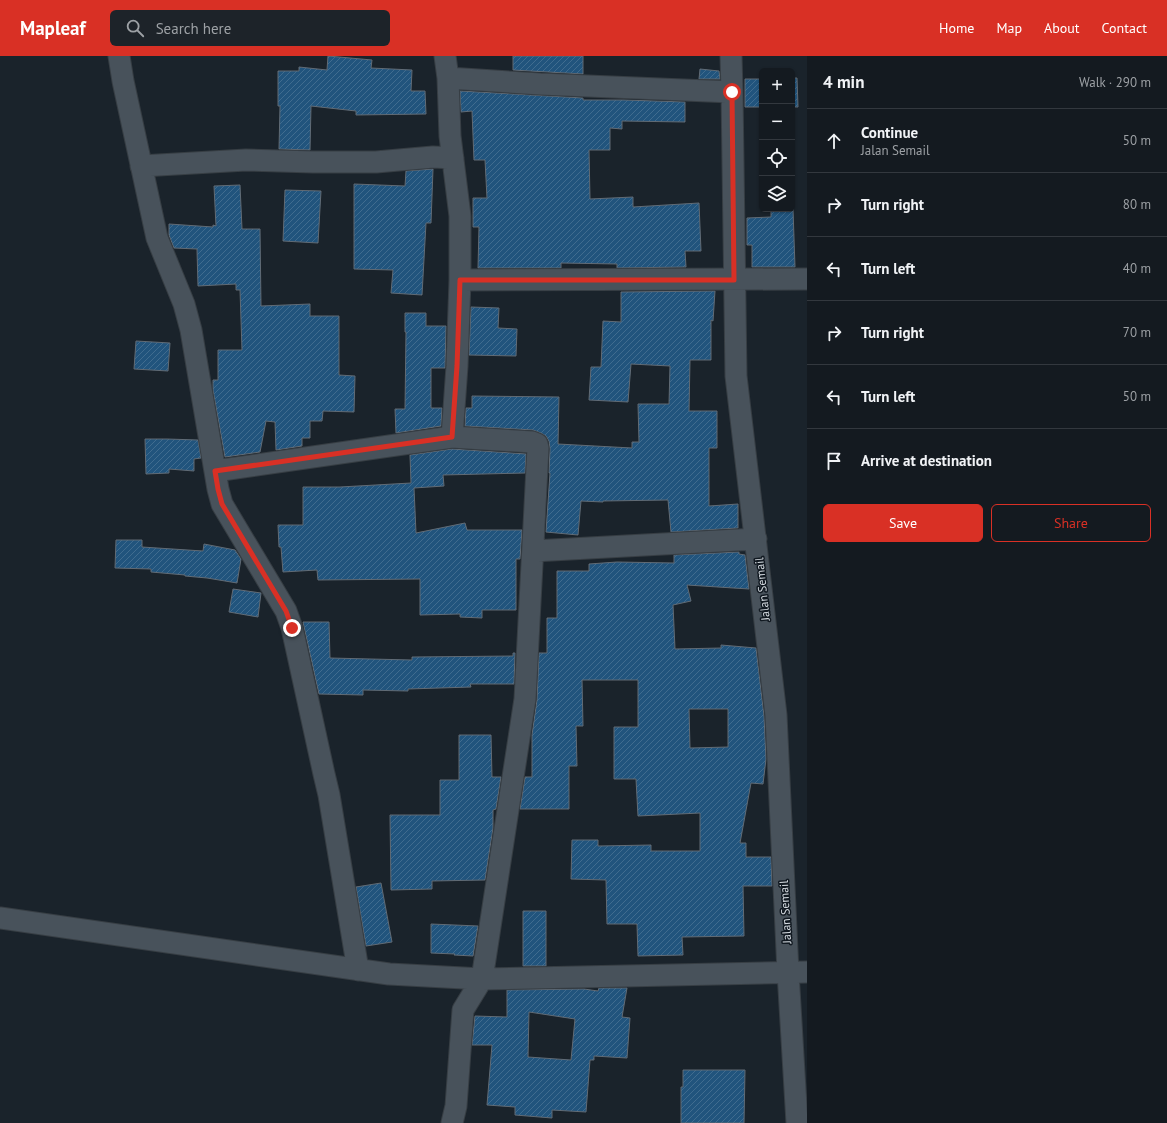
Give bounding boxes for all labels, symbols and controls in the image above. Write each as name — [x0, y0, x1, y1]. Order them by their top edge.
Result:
search box — [110, 10, 390, 46]
text: Mapleaf — [20, 16, 86, 40]
icon: search — [124, 17, 146, 39]
text: Search here — [156, 19, 231, 38]
text: Home — [939, 19, 974, 37]
text: Map — [996, 19, 1022, 37]
text: About — [1044, 19, 1080, 37]
text: Contact — [1102, 19, 1147, 37]
map controls — [759, 68, 795, 212]
button: + — [759, 68, 795, 104]
text: 4 min — [823, 71, 864, 93]
text: Walk · 290 m — [1079, 74, 1151, 91]
route start — [723, 83, 741, 101]
button: − — [759, 104, 795, 140]
text: Continue — [861, 123, 918, 142]
icon: ahead — [823, 130, 845, 152]
text: 50 m — [1123, 132, 1151, 149]
button: locate — [759, 140, 795, 176]
text: Jalan Semail — [861, 142, 930, 159]
button: layers — [759, 176, 795, 212]
icon: right — [823, 194, 845, 216]
text: Turn right — [861, 195, 924, 214]
text: 80 m — [1123, 196, 1151, 213]
icon: left — [823, 258, 845, 280]
text: Turn left — [861, 259, 915, 278]
text: 40 m — [1123, 260, 1151, 277]
icon: right — [823, 322, 845, 344]
text: Turn right — [861, 323, 924, 342]
text: 70 m — [1123, 324, 1151, 341]
icon: left — [823, 386, 845, 408]
text: Turn left — [861, 387, 915, 406]
text: 50 m — [1123, 388, 1151, 405]
icon: arrive — [823, 450, 845, 472]
text: Arrive at destination — [861, 451, 992, 470]
button: Save — [823, 504, 983, 542]
button: Share — [991, 504, 1151, 542]
street label: Jalan Semail — [751, 556, 773, 622]
route end — [283, 619, 301, 637]
street label: Jalan Semail — [776, 879, 794, 945]

